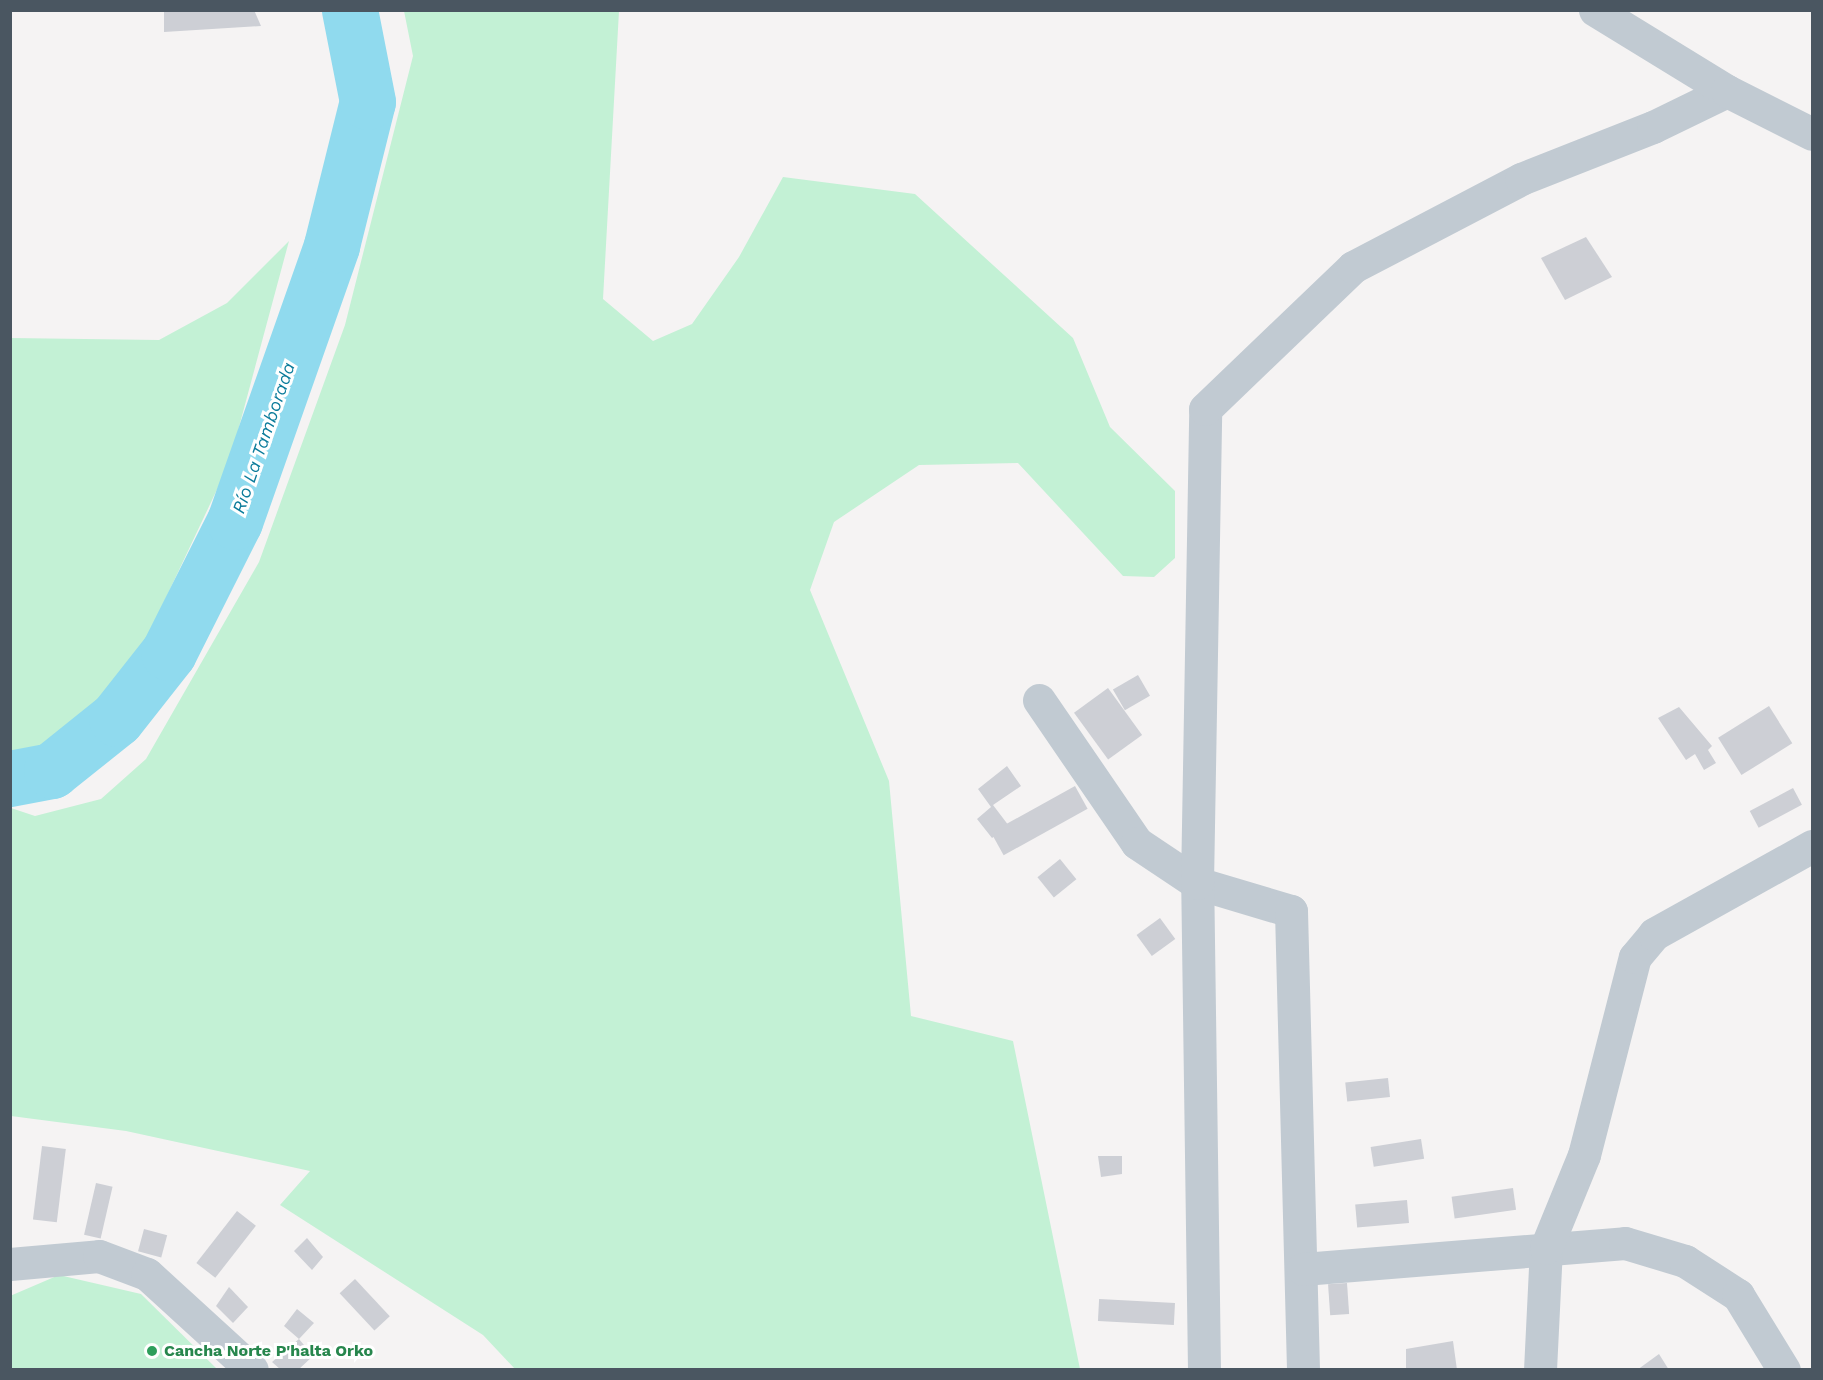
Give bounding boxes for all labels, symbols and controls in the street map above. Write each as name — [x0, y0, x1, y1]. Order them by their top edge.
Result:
water label: Río La Tamborada — [228, 359, 300, 517]
place label: Cancha Norte P'halta Orko — [164, 1341, 373, 1361]
marker: Cancha Norte P'halta Orko — [145, 1344, 159, 1358]

